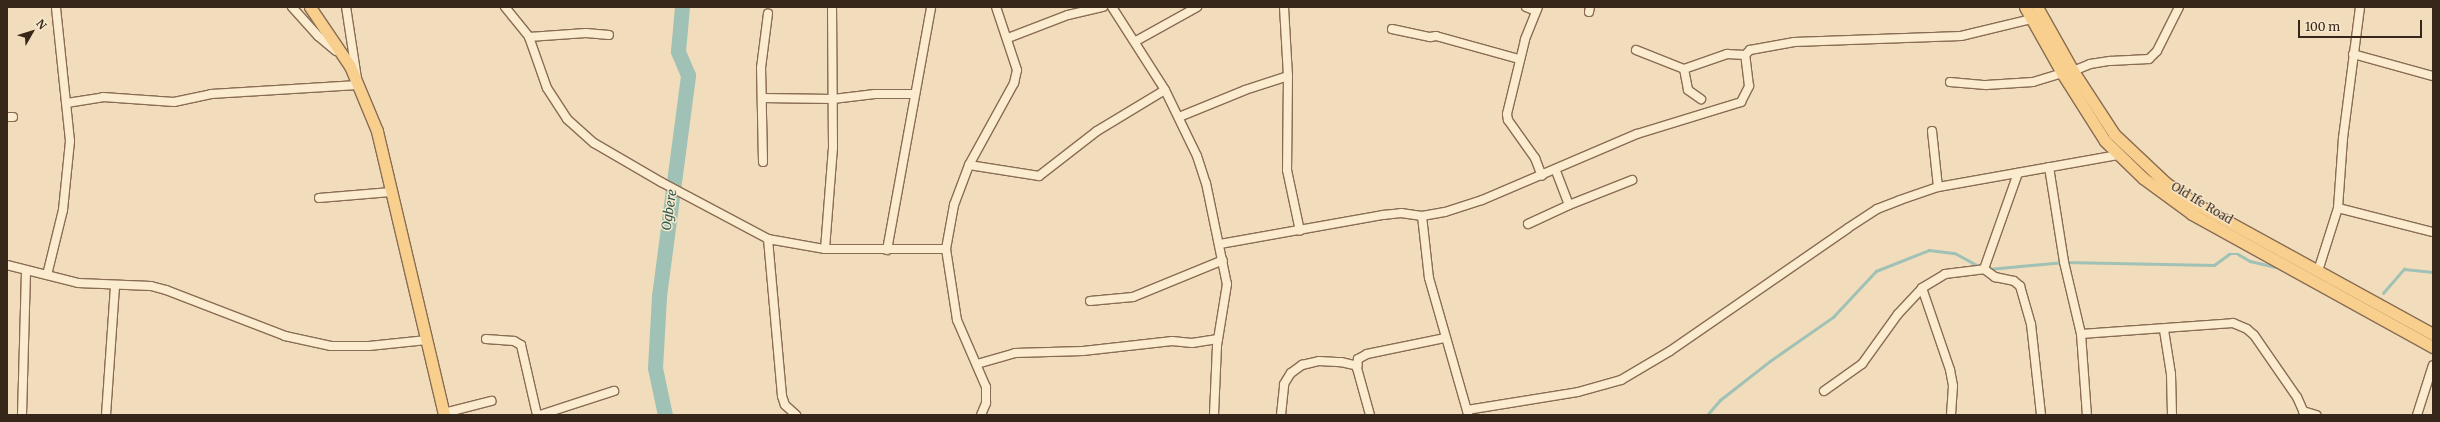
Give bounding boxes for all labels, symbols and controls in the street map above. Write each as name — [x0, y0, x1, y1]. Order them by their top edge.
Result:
north arrow — [12, 12, 52, 52]
scale bar — [2300, 12, 2424, 38]
text: N — [33, 17, 49, 32]
text: 100 m — [2305, 19, 2340, 34]
street label: Old Ife Road — [2169, 179, 2235, 227]
water label: Ogbere — [659, 188, 681, 232]

